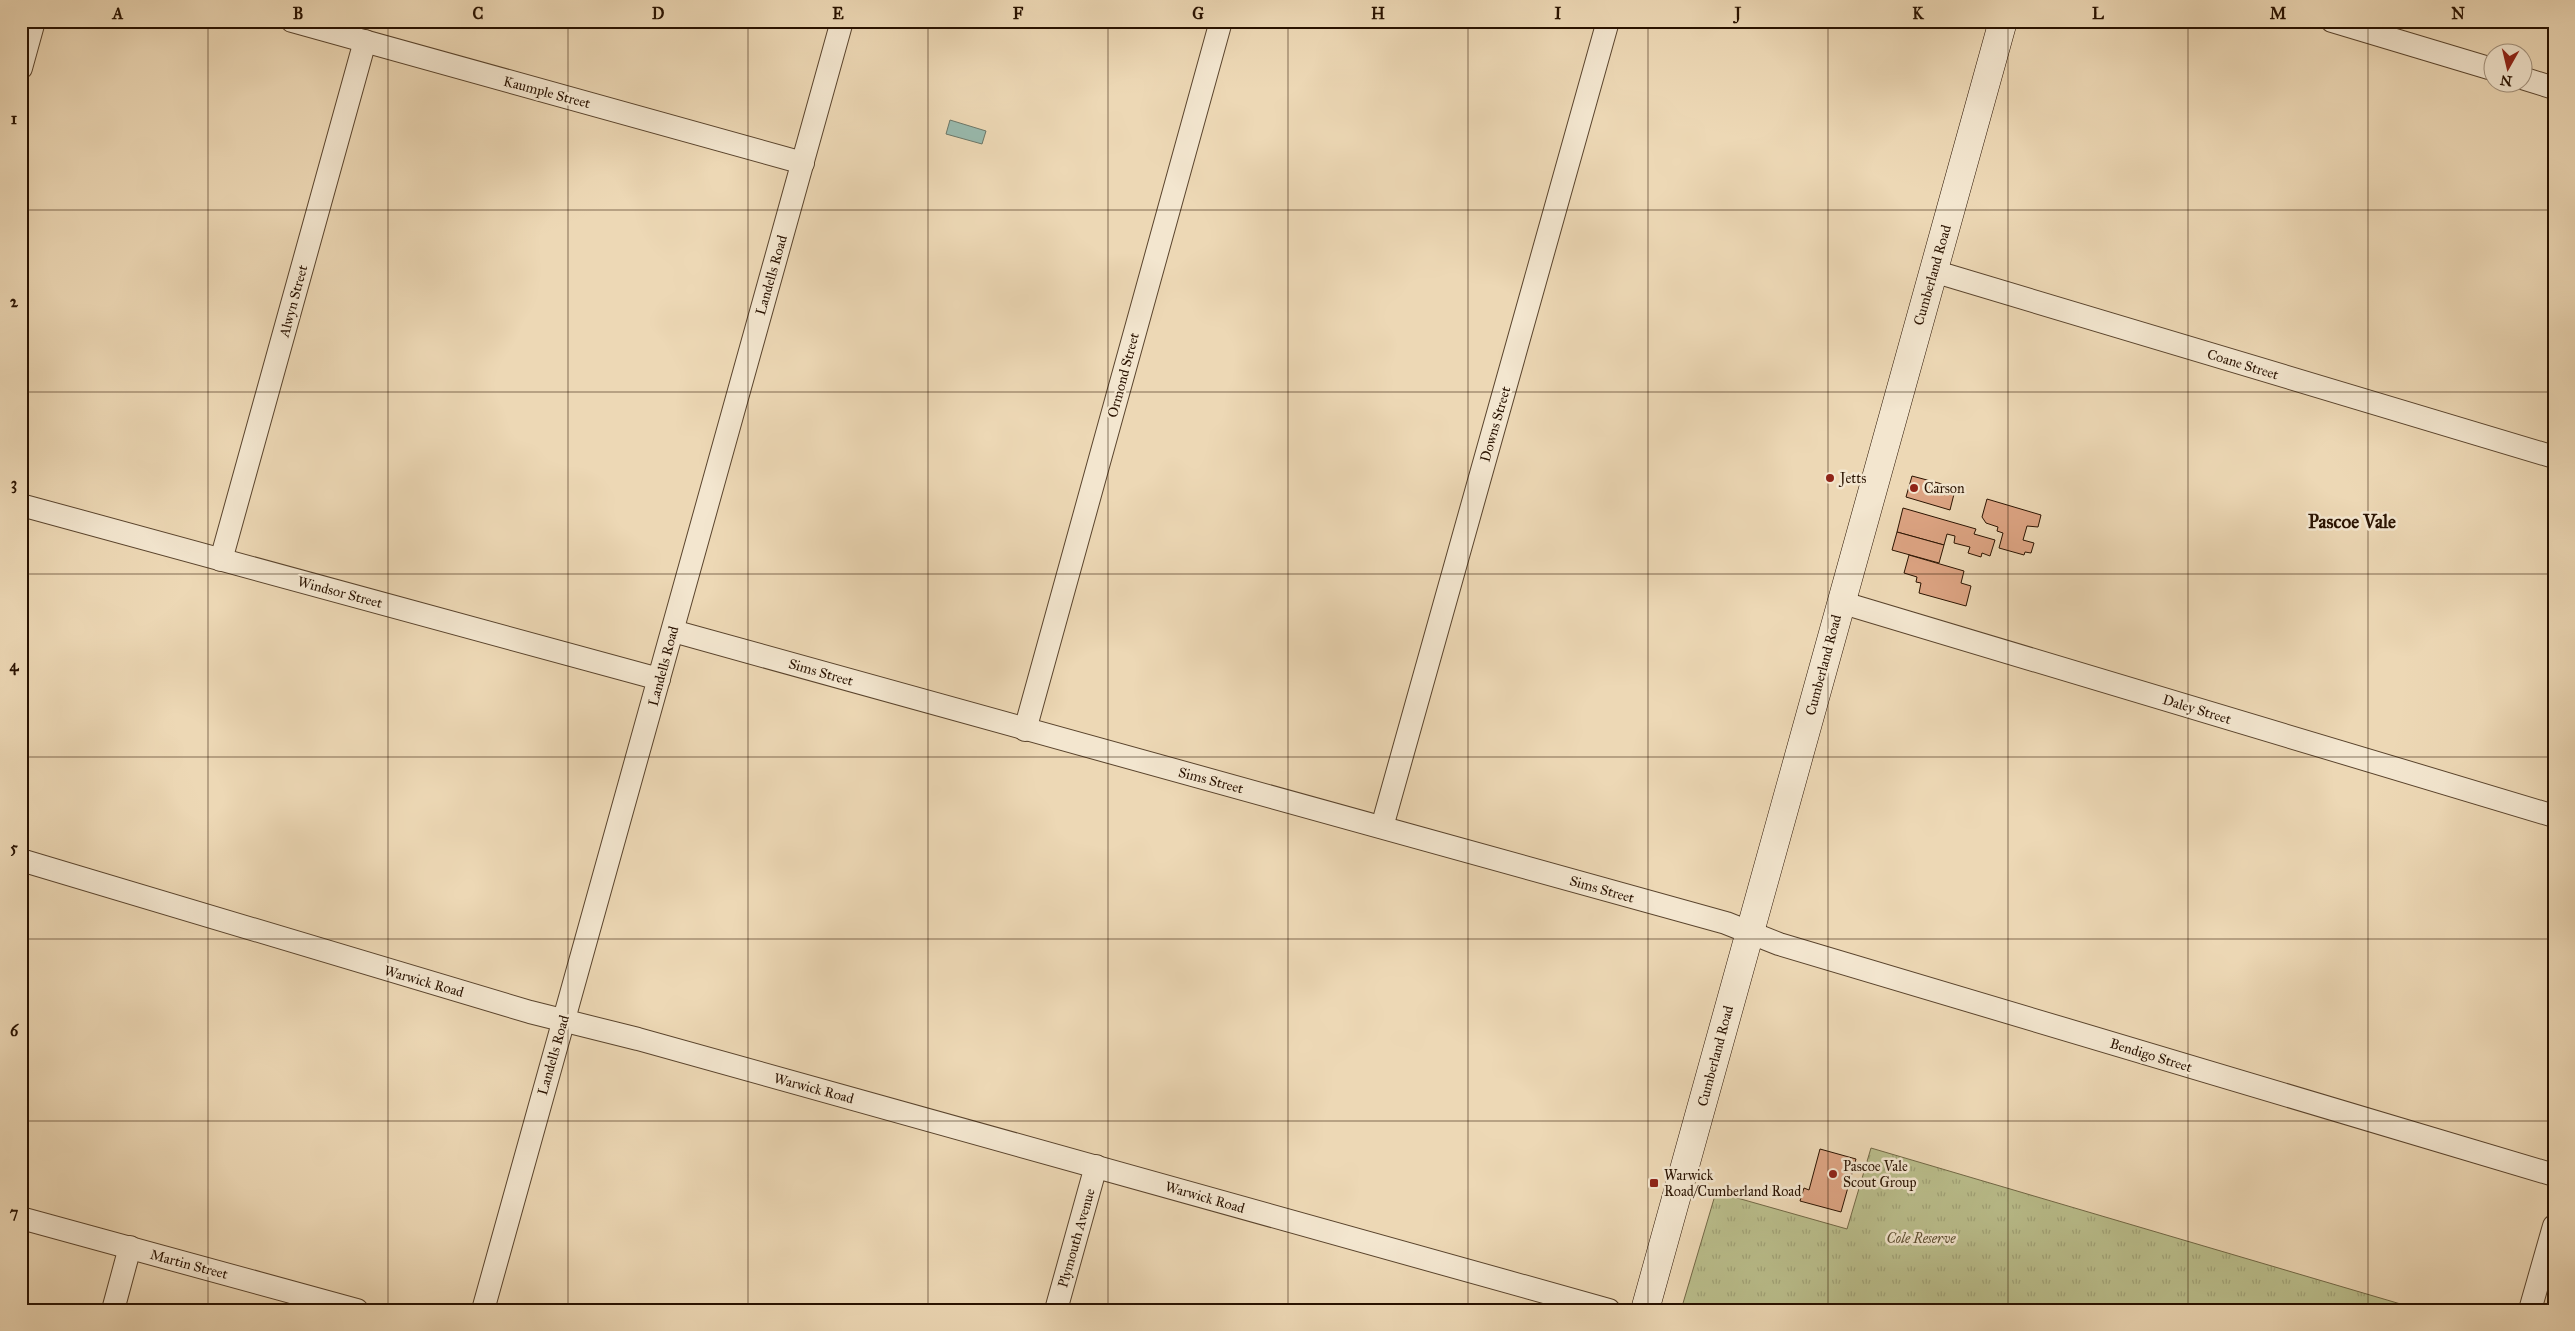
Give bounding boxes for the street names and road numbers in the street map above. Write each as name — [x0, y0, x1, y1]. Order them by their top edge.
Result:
street label: Kaumple Street — [502, 73, 592, 112]
street label: Cumberland Road — [1910, 223, 1955, 327]
street label: Landells Road — [752, 233, 791, 317]
street label: Alwyn Street — [275, 263, 311, 340]
street label: Ormond Street — [1104, 331, 1143, 419]
street label: Coane Street — [2205, 346, 2281, 383]
street label: Downs Street — [1477, 384, 1514, 464]
street label: Windsor Street — [296, 573, 384, 612]
street label: Cumberland Road — [1802, 613, 1845, 717]
street label: Landells Road — [645, 624, 682, 708]
street label: Sims Street — [787, 655, 855, 690]
street label: Daley Street — [2161, 691, 2233, 728]
street label: Sims Street — [1177, 764, 1245, 797]
street label: Sims Street — [1568, 872, 1636, 907]
street label: Warwick Road — [382, 962, 466, 1001]
street label: Cumberland Road — [1694, 1004, 1737, 1108]
street label: Landells Road — [534, 1013, 573, 1097]
street label: Bendigo Street — [2108, 1035, 2194, 1076]
street label: Warwick Road — [772, 1070, 856, 1107]
street label: Warwick Road — [1163, 1178, 1247, 1217]
street label: Plymouth Avenue — [1054, 1186, 1099, 1290]
street label: Martin Street — [148, 1246, 230, 1283]

